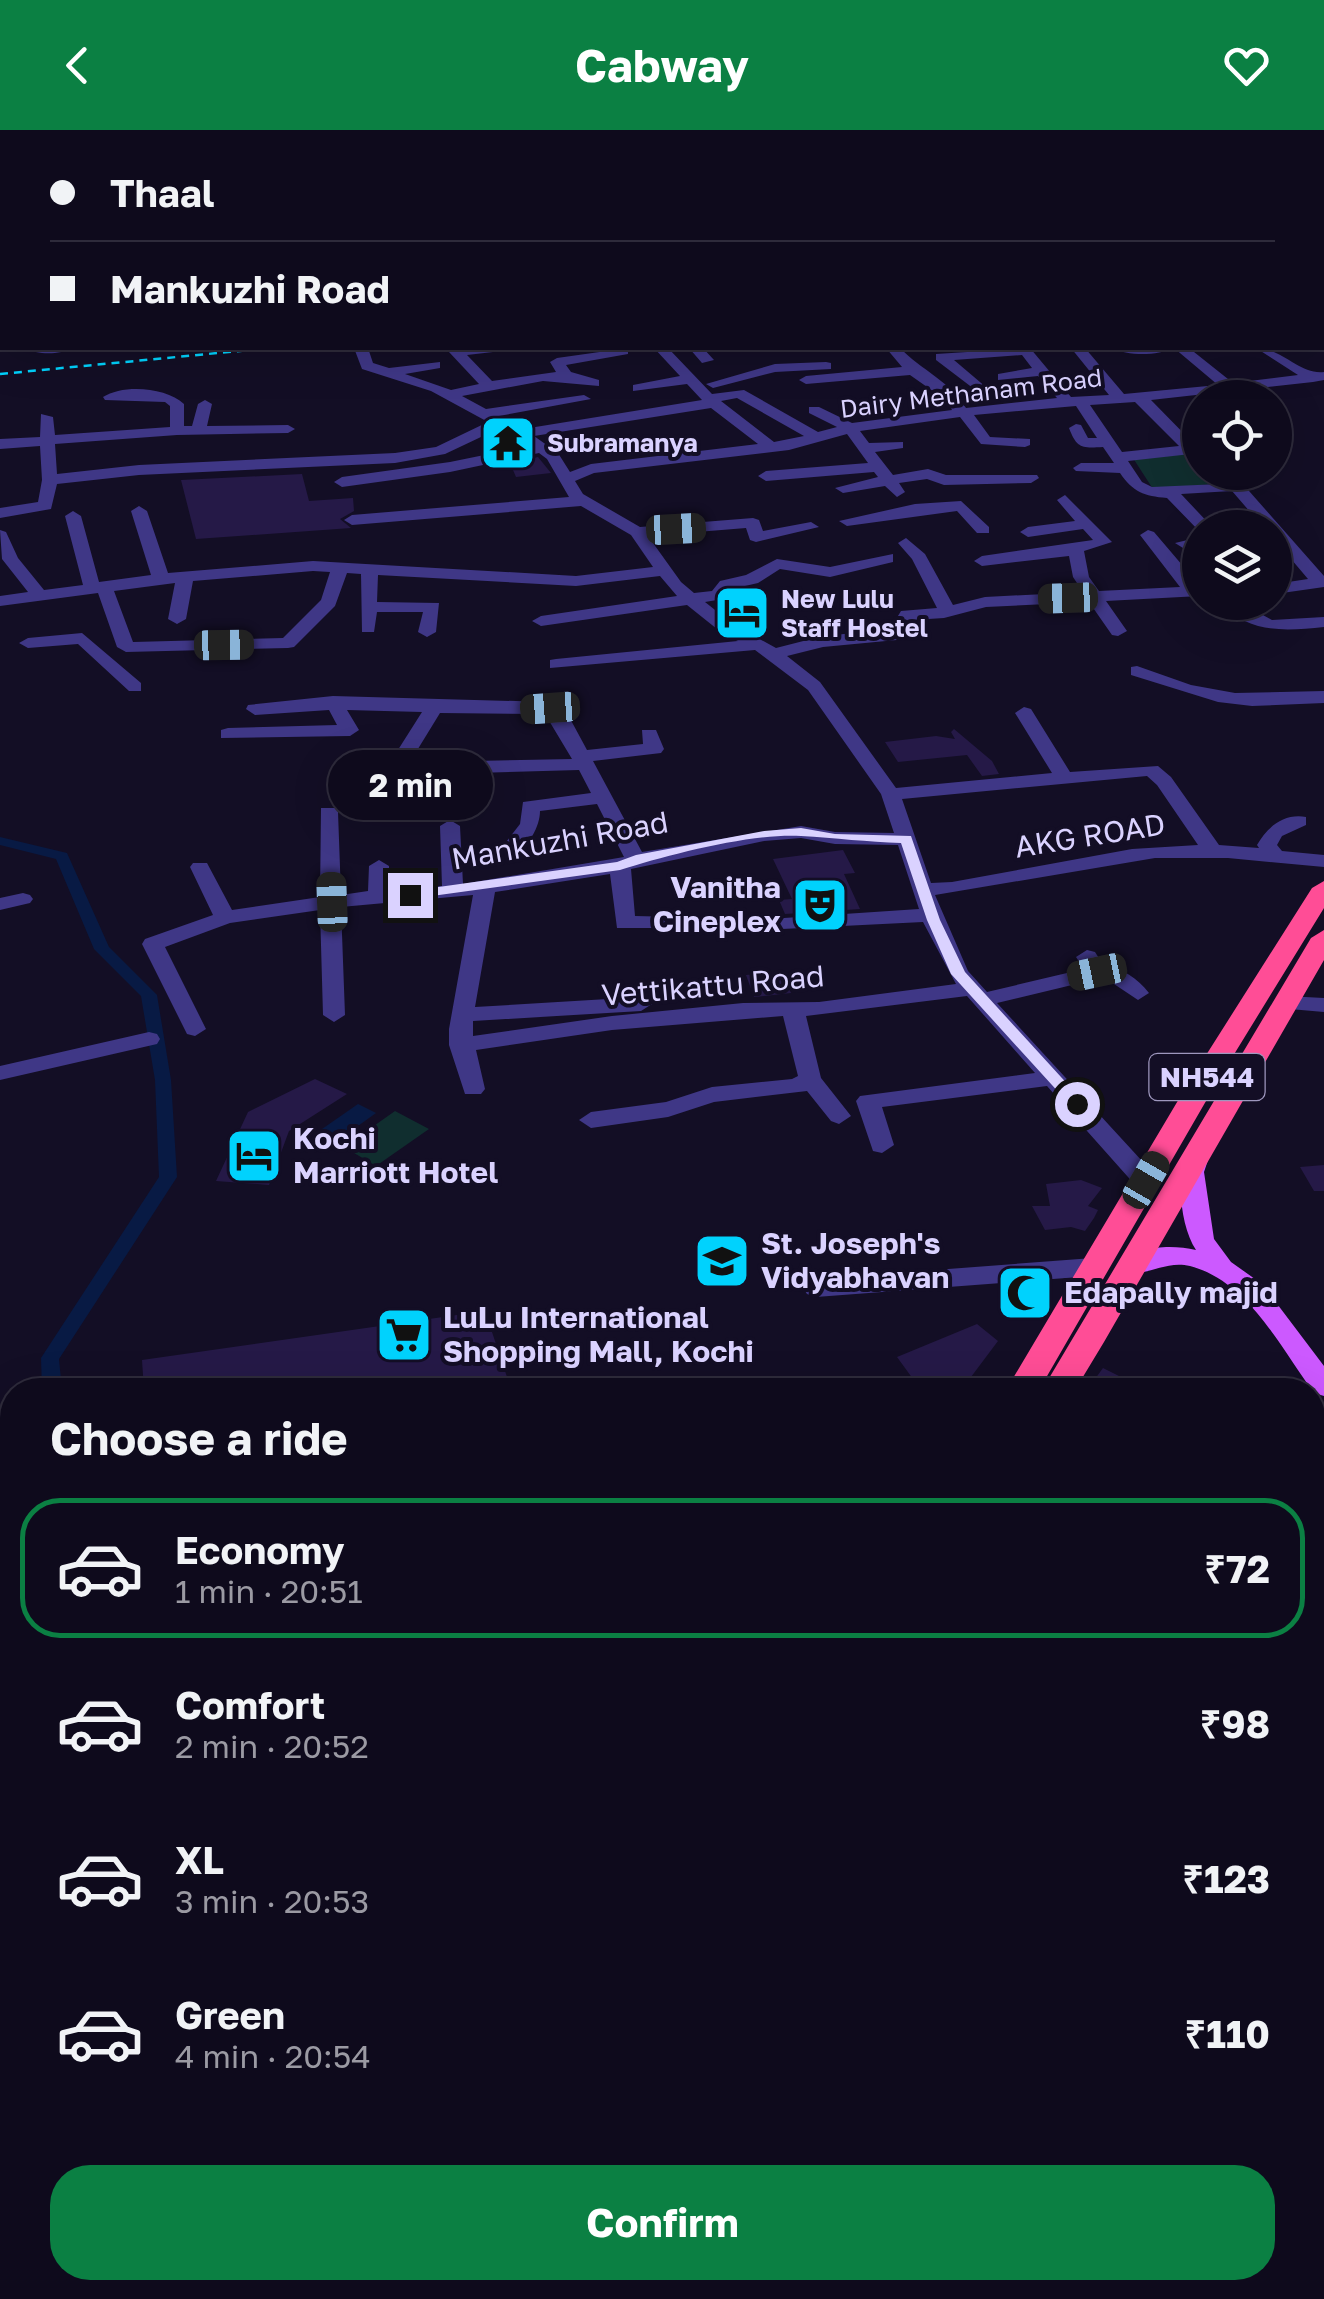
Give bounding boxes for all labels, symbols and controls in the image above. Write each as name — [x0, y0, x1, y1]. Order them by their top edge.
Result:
icon: back — [50, 38, 105, 93]
text: Cabway — [575, 38, 749, 92]
icon: heart — [1219, 38, 1274, 93]
text: Thaal — [110, 170, 215, 215]
text: Mankuzhi Road — [110, 266, 390, 311]
street label: Dairy Methanam Road — [838, 361, 1104, 424]
map controls — [1182, 380, 1292, 620]
button: locate — [1182, 380, 1292, 490]
temple icon: Subramanya — [478, 413, 538, 473]
place label: Subramanya — [547, 427, 698, 458]
button: layers — [1182, 510, 1292, 620]
car — [645, 512, 707, 546]
car — [1037, 582, 1099, 614]
hotel icon: New Lulu Staff Hostel — [712, 583, 772, 643]
place label: New Lulu Staff Hostel — [781, 583, 928, 643]
car — [194, 629, 254, 661]
car — [519, 691, 581, 725]
callout: 2 min — [328, 750, 492, 820]
text: 2 min — [369, 766, 452, 804]
street label: Mankuzhi Road — [449, 803, 671, 877]
street label: AKG ROAD — [1012, 805, 1168, 865]
place label: Vanitha Cineplex — [653, 869, 782, 939]
car — [316, 871, 348, 933]
route end — [388, 873, 433, 918]
theatre icon: Vanitha Cineplex — [790, 875, 850, 935]
car — [1065, 951, 1129, 993]
street label: Vettikattu Road — [600, 957, 826, 1013]
road number: NH544 — [1150, 1054, 1264, 1100]
route start — [1055, 1082, 1100, 1127]
place label: Kochi Marriott Hotel — [293, 1120, 498, 1190]
hotel icon: Kochi Marriott Hotel — [224, 1126, 284, 1186]
car — [1118, 1147, 1174, 1213]
place label: St. Joseph's Vidyabhavan — [761, 1225, 949, 1295]
school or university icon: St. Joseph's Vidyabhavan — [692, 1231, 752, 1291]
mosque icon: Edapally majid — [995, 1263, 1055, 1323]
place label: Edapally majid — [1064, 1274, 1278, 1310]
place label: LuLu International Shopping Mall, Kochi — [443, 1299, 754, 1369]
supermarket icon: LuLu International Shopping Mall, Kochi — [374, 1305, 434, 1365]
text: Choose a ride — [50, 1411, 348, 1465]
icon: car — [55, 1523, 145, 1613]
text: Economy — [175, 1527, 344, 1572]
text: ₹72 — [1204, 1546, 1270, 1591]
text: 1 min · 20:51 — [175, 1572, 363, 1610]
icon: car — [55, 1678, 145, 1768]
text: Comfort — [175, 1682, 325, 1727]
text: ₹98 — [1200, 1701, 1270, 1746]
text: 2 min · 20:52 — [175, 1727, 369, 1765]
icon: car — [55, 1833, 145, 1923]
text: XL — [175, 1837, 224, 1882]
text: ₹123 — [1182, 1856, 1270, 1901]
text: 3 min · 20:53 — [175, 1882, 369, 1920]
icon: car — [55, 1988, 145, 2078]
text: Green — [175, 1992, 285, 2037]
text: ₹110 — [1184, 2011, 1270, 2056]
text: 4 min · 20:54 — [175, 2037, 371, 2075]
button: Confirm — [50, 2165, 1275, 2280]

